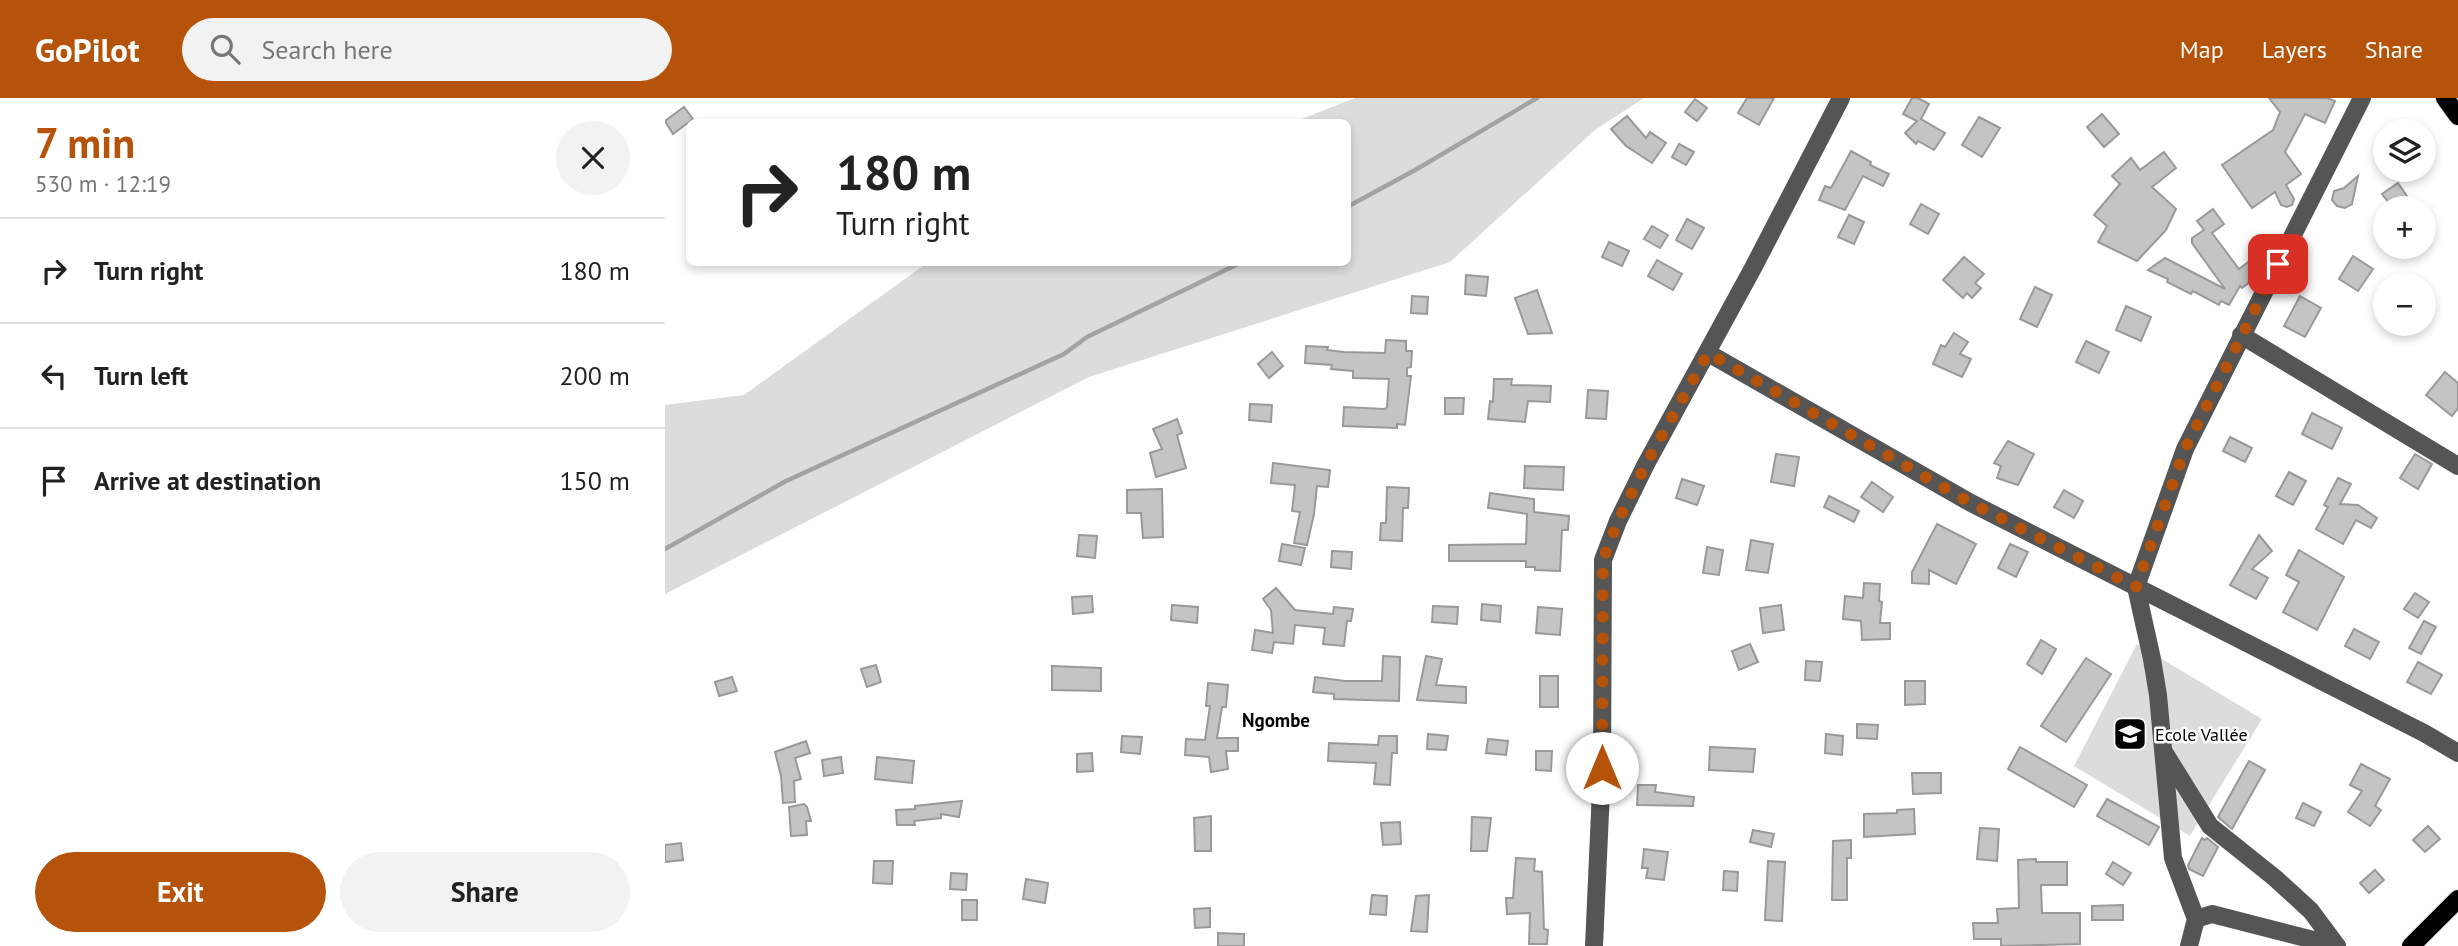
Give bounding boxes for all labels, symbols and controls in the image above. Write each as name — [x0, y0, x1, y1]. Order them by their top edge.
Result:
search box — [182, 18, 672, 81]
text: GoPilot — [35, 28, 140, 71]
icon: search — [206, 30, 244, 68]
text: Search here — [262, 33, 393, 66]
text: Map — [2180, 34, 2224, 65]
text: Layers — [2262, 34, 2327, 65]
text: Share — [2365, 34, 2423, 65]
text: 7 min — [35, 115, 135, 170]
map controls — [2373, 119, 2436, 336]
button: layers — [2373, 119, 2436, 182]
button: close — [556, 121, 630, 195]
text: 180 m — [836, 140, 971, 204]
icon: right — [721, 147, 812, 238]
text: 530 m · 12:19 — [35, 169, 171, 198]
button: + — [2373, 196, 2436, 259]
text: Turn right — [836, 202, 970, 244]
pin — [2248, 234, 2308, 294]
icon: arrive — [2259, 245, 2297, 283]
icon: right — [35, 252, 73, 290]
text: Turn right — [94, 254, 203, 287]
text: 180 m — [559, 254, 630, 287]
button: − — [2373, 273, 2436, 336]
icon: left — [35, 357, 73, 395]
text: Turn left — [94, 359, 188, 392]
text: 200 m — [559, 359, 630, 392]
icon: arrive — [35, 462, 73, 500]
text: Arrive at destination — [94, 464, 321, 497]
text: 150 m — [559, 464, 630, 497]
district label: Ngombe — [1242, 708, 1310, 732]
school or university icon: Ecole Vallée — [2111, 715, 2149, 753]
place label: Ecole Vallée — [2155, 723, 2248, 746]
position arrow — [1565, 731, 1639, 805]
button: Exit — [35, 852, 326, 932]
button: Share — [340, 852, 630, 932]

